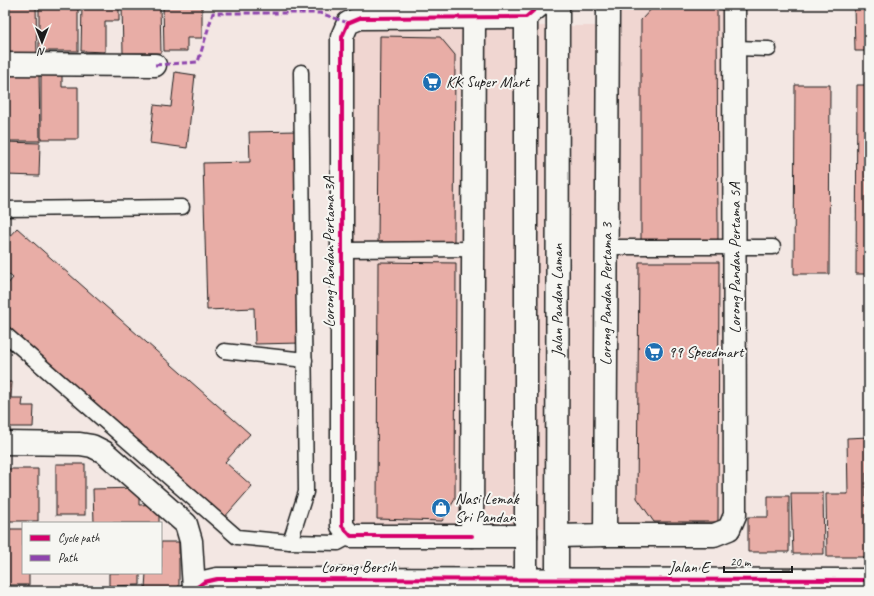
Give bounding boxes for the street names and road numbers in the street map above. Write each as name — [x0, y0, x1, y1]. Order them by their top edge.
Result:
street label: Lorong Pandan Pertama 3A — [319, 176, 339, 327]
street label: Lorong Pandan Pertama 5A — [725, 182, 745, 333]
street label: Lorong Pandan Pertama 3 — [596, 221, 617, 366]
street label: Jalan Pandan Laman — [547, 243, 568, 358]
street label: Lorong Bersih — [321, 557, 398, 577]
street label: Jalan E — [668, 557, 712, 577]

